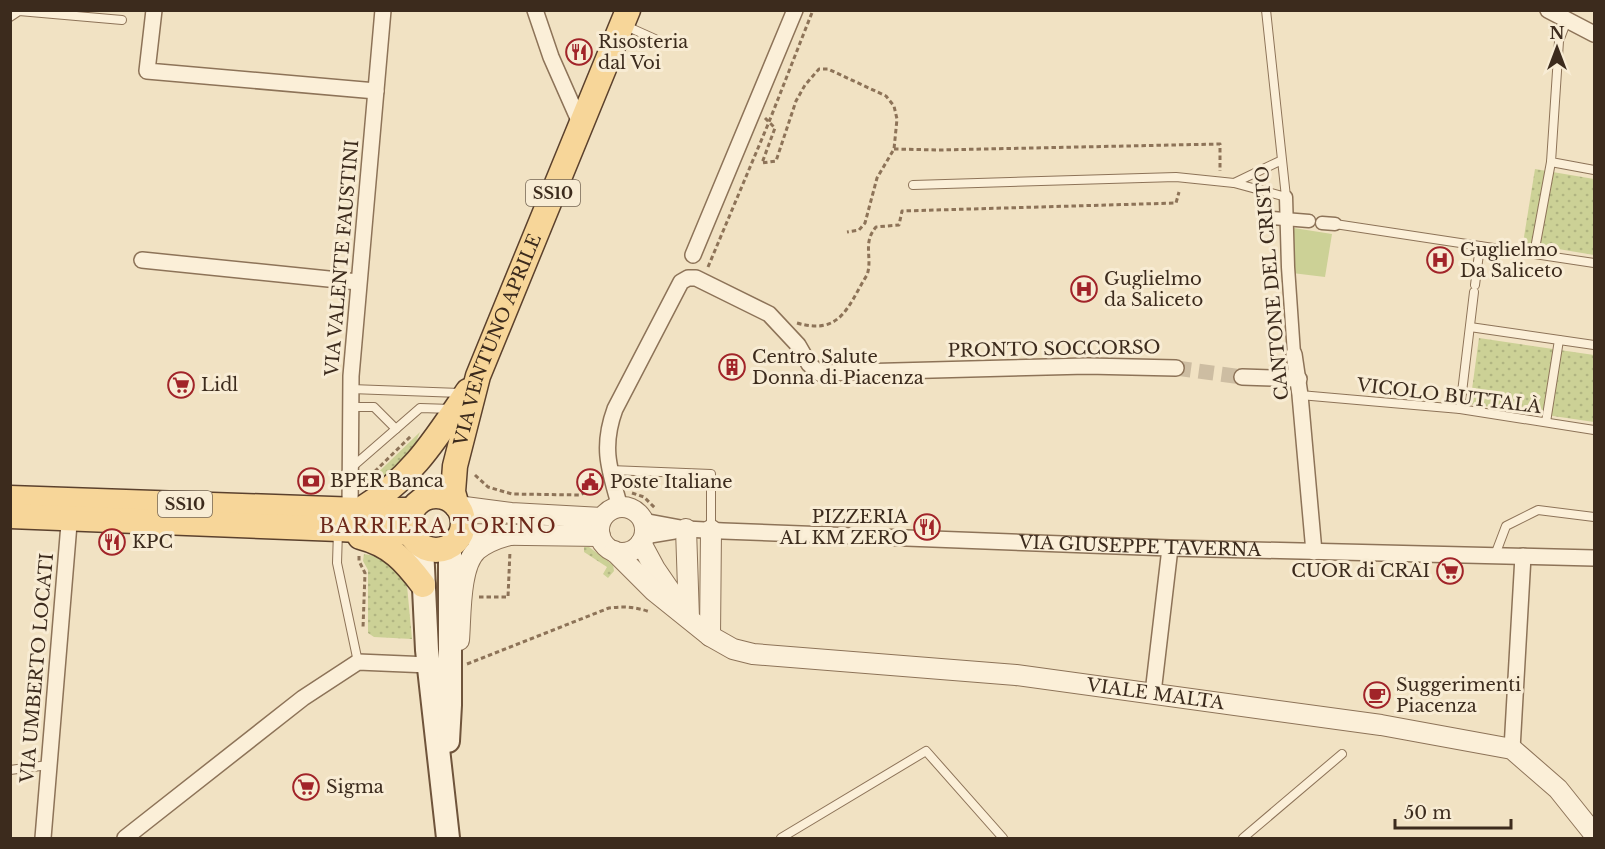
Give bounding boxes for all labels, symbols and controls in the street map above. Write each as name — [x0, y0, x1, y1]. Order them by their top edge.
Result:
north arrow — [1527, 18, 1587, 78]
text: N — [1549, 23, 1565, 43]
place label: Risosteria dal Voi — [598, 31, 688, 74]
restaurant icon: Risosteria dal Voi — [564, 37, 594, 67]
street label: VIA VALENTE FAUSTINI — [321, 139, 363, 378]
street label: CANTONE DEL CRISTO — [1251, 165, 1293, 401]
road number: SS10 — [526, 180, 580, 206]
street label: VIA VENTUNO APRILE — [449, 231, 546, 449]
place label: Guglielmo Da Saliceto — [1460, 239, 1563, 282]
hospital icon: Guglielmo Da Saliceto — [1425, 245, 1455, 275]
place label: Guglielmo da Saliceto — [1104, 268, 1203, 311]
hospital icon: Guglielmo da Saliceto — [1069, 274, 1099, 304]
street label: PRONTO SOCCORSO — [947, 336, 1161, 362]
place label: Centro Salute Donna di Piacenza — [752, 346, 924, 389]
building icon: Centro Salute Donna di Piacenza — [717, 352, 747, 382]
supermarket icon: Lidl — [166, 370, 196, 400]
street label: VICOLO BUTTALÀ — [1355, 373, 1544, 418]
place label: Lidl — [201, 374, 238, 396]
bank icon: BPER Banca — [296, 466, 326, 496]
public building icon: Poste Italiane — [575, 467, 605, 497]
place label: BPER Banca — [330, 470, 444, 492]
place label: Poste Italiane — [610, 471, 733, 493]
road number: SS10 — [158, 491, 212, 517]
place label: PIZZERIA AL KM ZERO — [779, 506, 909, 549]
restaurant icon: PIZZERIA AL KM ZERO — [912, 512, 942, 542]
district label: BARRIERA TORINO — [319, 514, 557, 538]
restaurant icon: KPC — [97, 527, 127, 557]
place label: KPC — [132, 531, 173, 553]
street label: VIA GIUSEPPE TAVERNA — [1017, 531, 1263, 561]
street label: VIA UMBERTO LOCATI — [16, 552, 58, 785]
supermarket icon: CUOR di CRAI — [1435, 556, 1465, 586]
place label: CUOR di CRAI — [1291, 560, 1430, 582]
street label: VIALE MALTA — [1084, 674, 1227, 715]
place label: Suggerimenti Piacenza — [1396, 674, 1521, 717]
cafe icon: Suggerimenti Piacenza — [1362, 680, 1392, 710]
supermarket icon: Sigma — [291, 772, 321, 802]
place label: Sigma — [326, 776, 384, 798]
scale bar — [1395, 792, 1510, 830]
text: 50 m — [1404, 802, 1452, 824]

